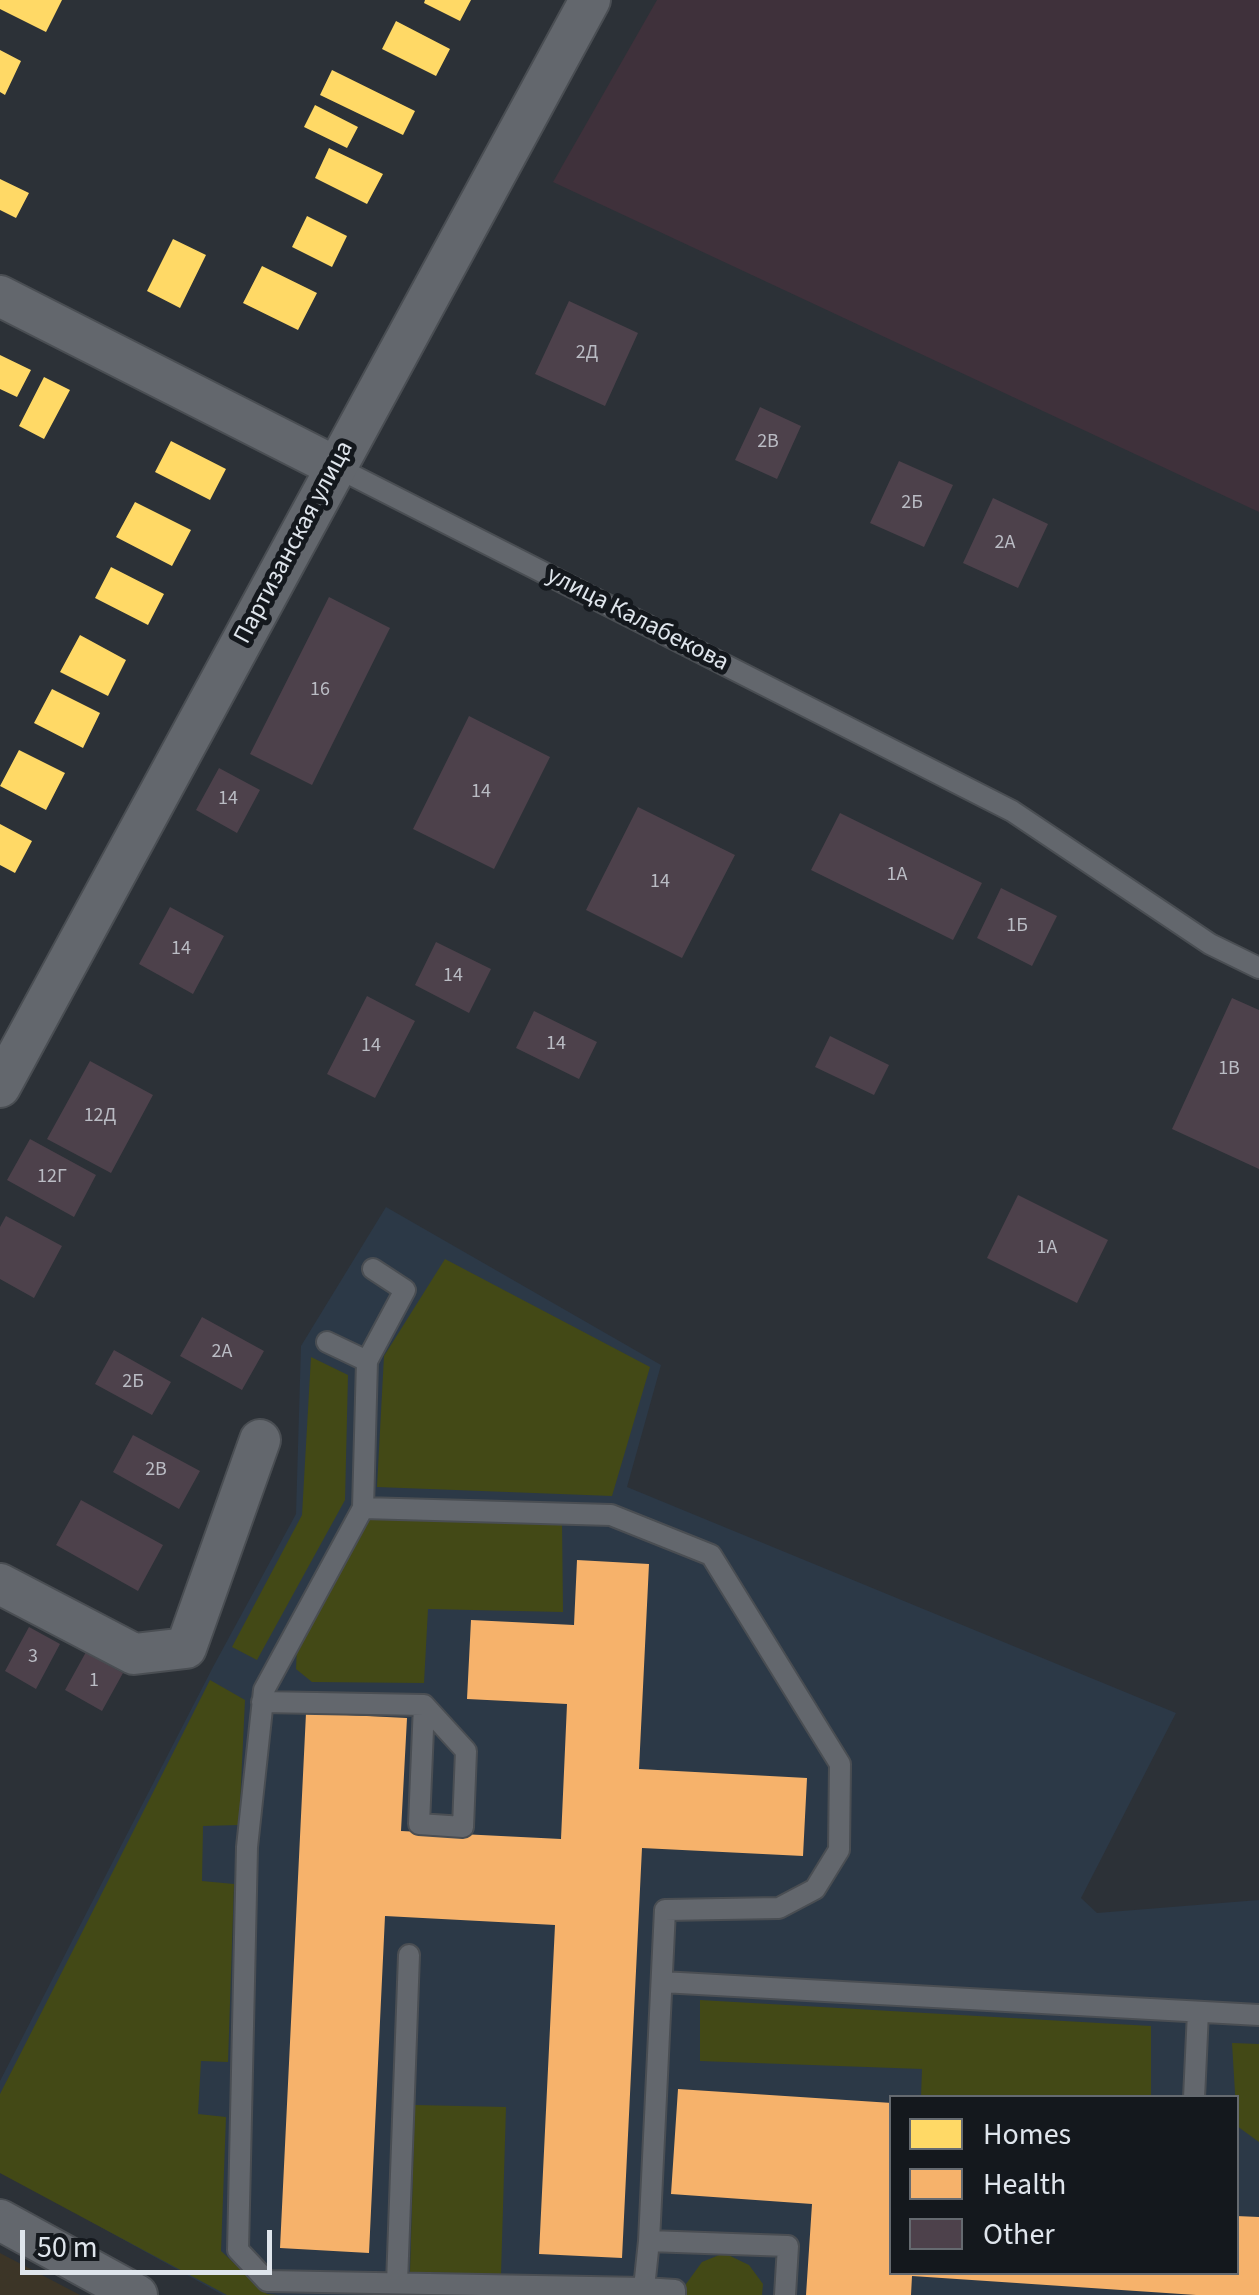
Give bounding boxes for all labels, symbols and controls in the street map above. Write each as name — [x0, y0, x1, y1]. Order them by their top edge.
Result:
house number: 2Д — [576, 342, 598, 366]
house number: 2В — [757, 431, 779, 455]
street label: Партизанская улица — [229, 436, 361, 650]
house number: 2Б — [901, 492, 923, 516]
house number: 2А — [995, 532, 1015, 556]
street label: улица Калабекова — [541, 561, 733, 679]
house number: 16 — [310, 679, 330, 703]
house number: 14 — [471, 781, 491, 805]
house number: 14 — [218, 788, 238, 812]
house number: 1А — [887, 864, 907, 888]
house number: 14 — [650, 871, 670, 895]
house number: 1Б — [1006, 915, 1028, 939]
house number: 14 — [171, 938, 191, 962]
house number: 14 — [443, 965, 463, 989]
house number: 14 — [546, 1033, 566, 1057]
house number: 14 — [361, 1035, 381, 1059]
house number: 1В — [1218, 1058, 1240, 1082]
house number: 12Д — [84, 1105, 116, 1129]
house number: 12Г — [37, 1166, 67, 1190]
house number: 1А — [1037, 1237, 1057, 1261]
house number: 2А — [212, 1341, 232, 1365]
house number: 2Б — [122, 1371, 144, 1395]
house number: 2В — [145, 1459, 167, 1483]
house number: 3 — [28, 1646, 38, 1670]
house number: 1 — [89, 1670, 99, 1694]
legend — [889, 2095, 1239, 2275]
text: Homes — [983, 2113, 1071, 2156]
text: Health — [983, 2163, 1066, 2206]
scale bar — [25, 2210, 278, 2272]
text: Other — [983, 2213, 1055, 2256]
text: 50 m — [37, 2226, 98, 2269]

